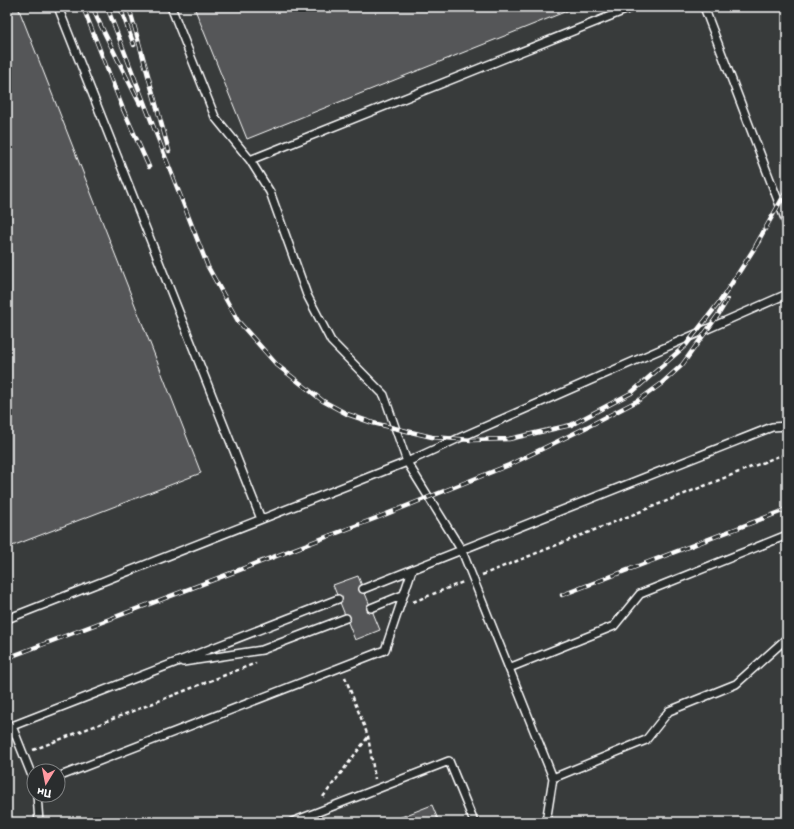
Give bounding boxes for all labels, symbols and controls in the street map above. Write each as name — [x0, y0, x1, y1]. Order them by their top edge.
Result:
north arrow — [26, 763, 66, 803]
text: Пн — [36, 784, 53, 801]

